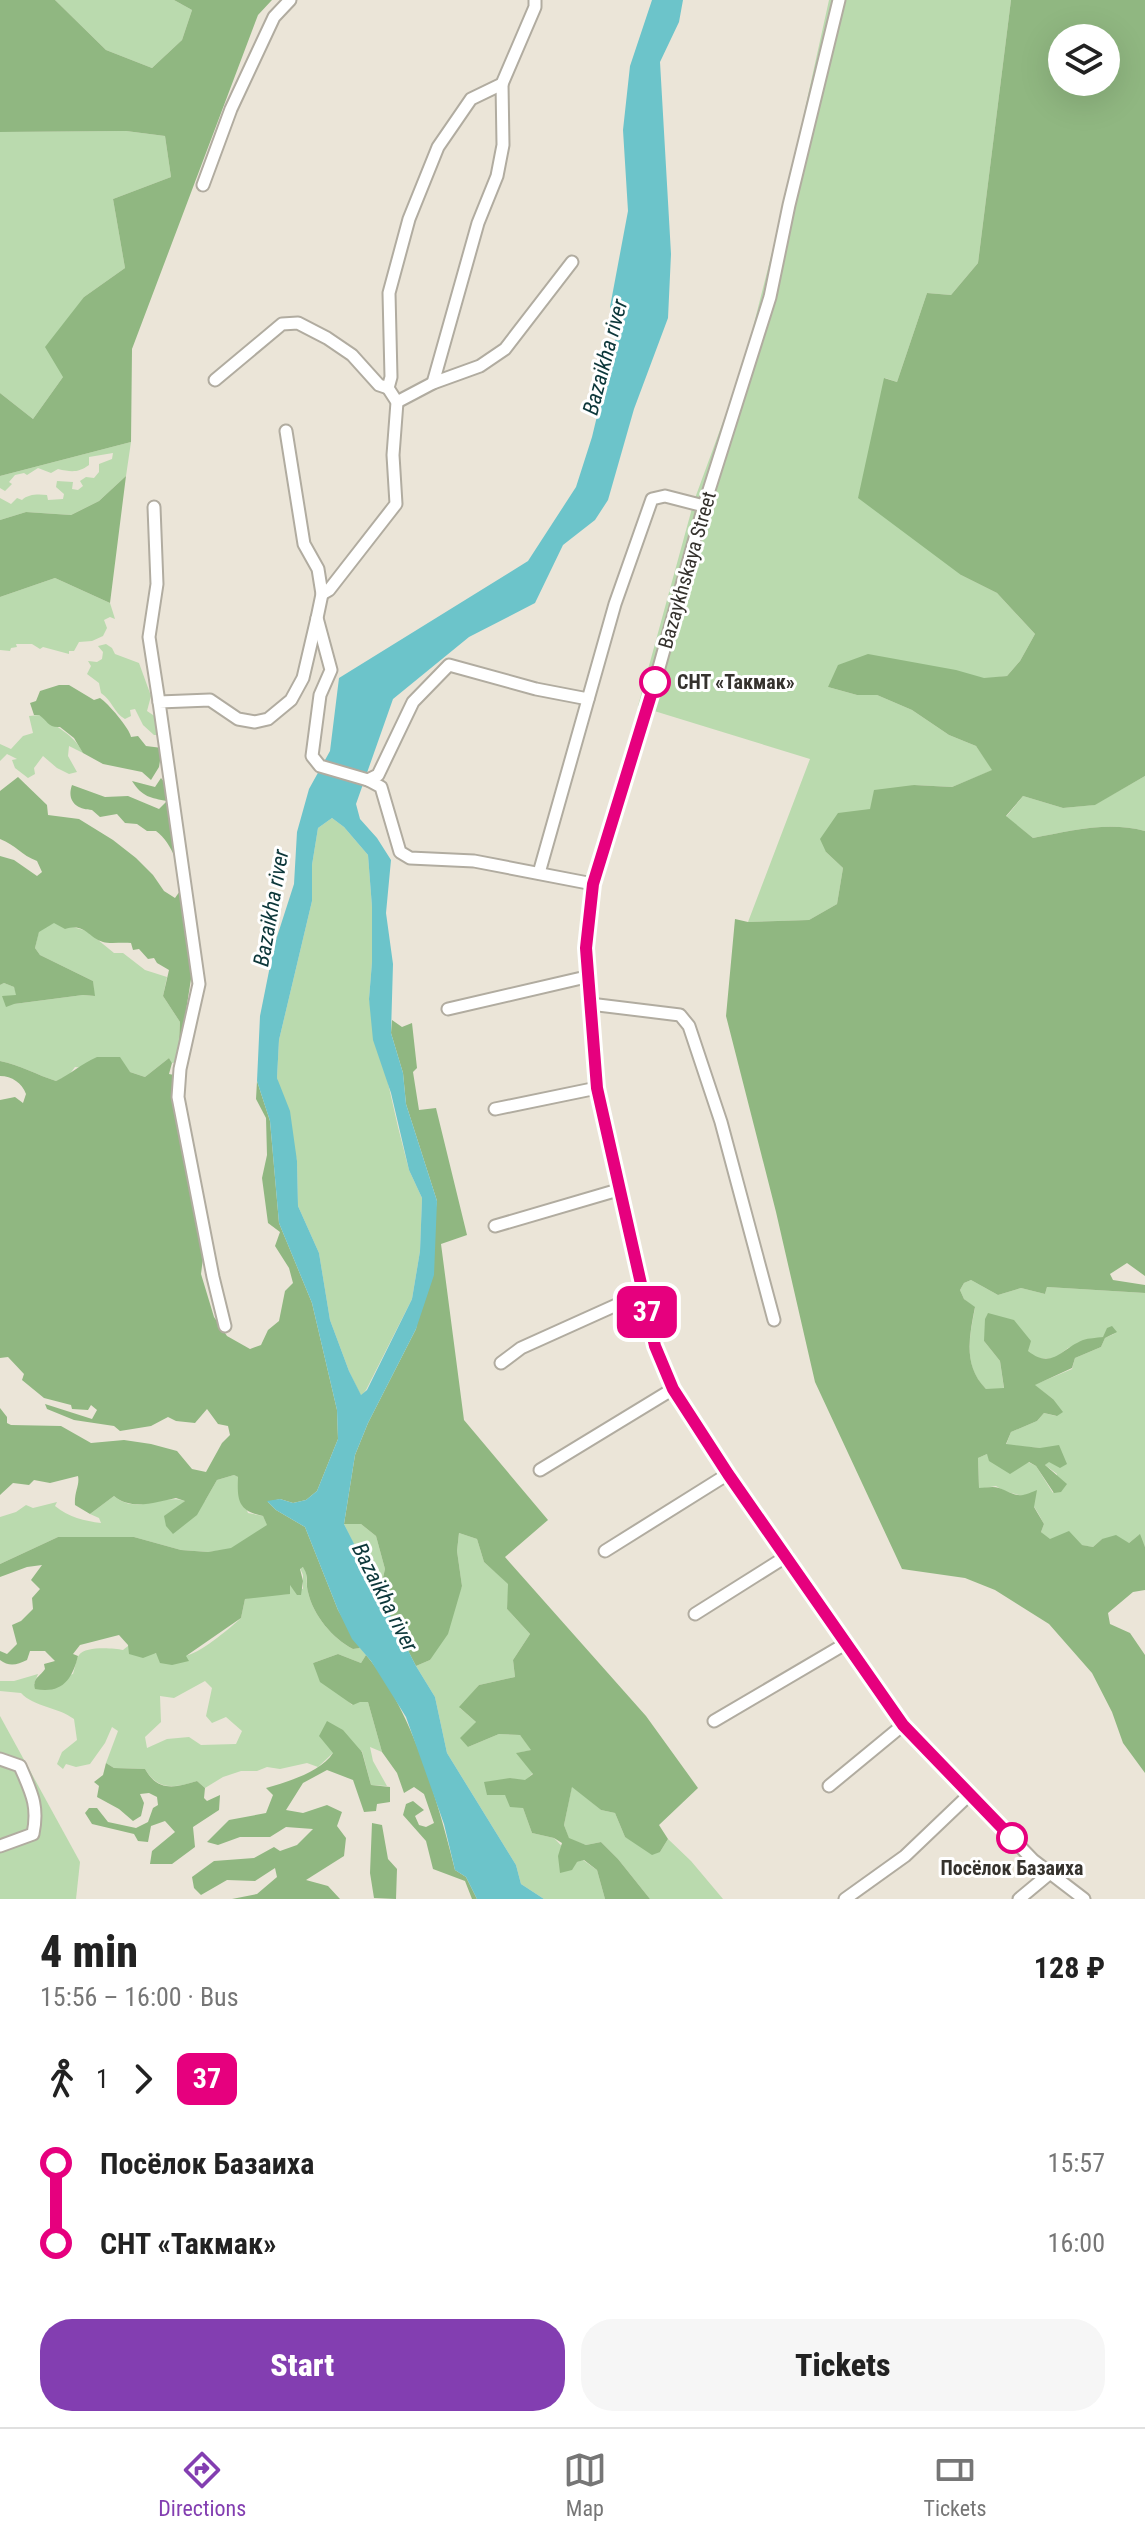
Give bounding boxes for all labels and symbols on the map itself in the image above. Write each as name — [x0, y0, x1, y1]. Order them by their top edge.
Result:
water label: Bazaikha river — [578, 296, 633, 417]
street label: Bazaykhskaya Street — [653, 489, 721, 651]
marker: СНТ «Такмак» — [640, 667, 670, 697]
place label: СНТ «Такмак» — [677, 670, 795, 694]
water label: Bazaikha river — [248, 847, 294, 968]
line badge: 37 — [611, 1286, 683, 1338]
water label: Bazaikha river — [347, 1539, 423, 1656]
marker: Посёлок Базаиха — [997, 1823, 1027, 1853]
place label: Посёлок Базаиха — [941, 1856, 1083, 1880]

